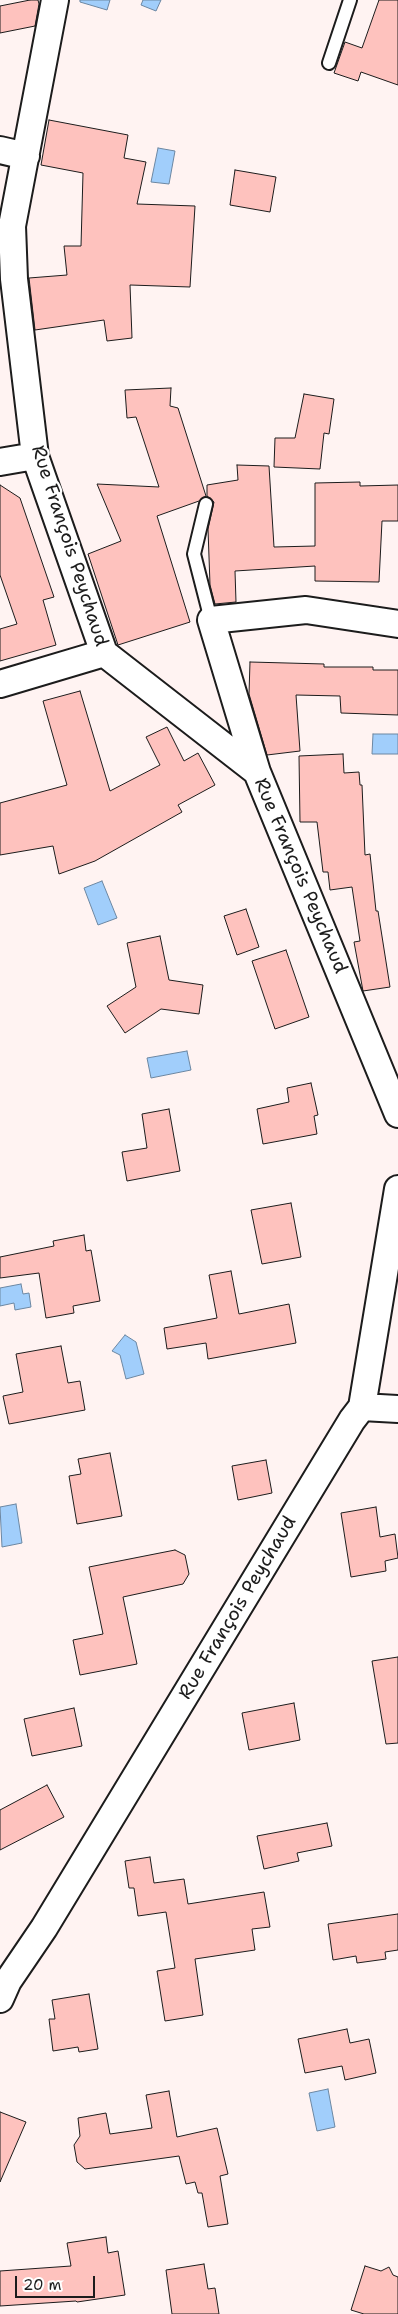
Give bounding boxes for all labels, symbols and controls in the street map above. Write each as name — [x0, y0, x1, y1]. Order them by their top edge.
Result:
street label: Rue François Peychaud — [26, 443, 112, 649]
street label: Rue François Peychaud — [249, 775, 351, 977]
street label: Rue François Peychaud — [174, 1512, 302, 1704]
scale bar — [18, 2266, 98, 2298]
text: 20 m — [23, 2275, 62, 2295]

